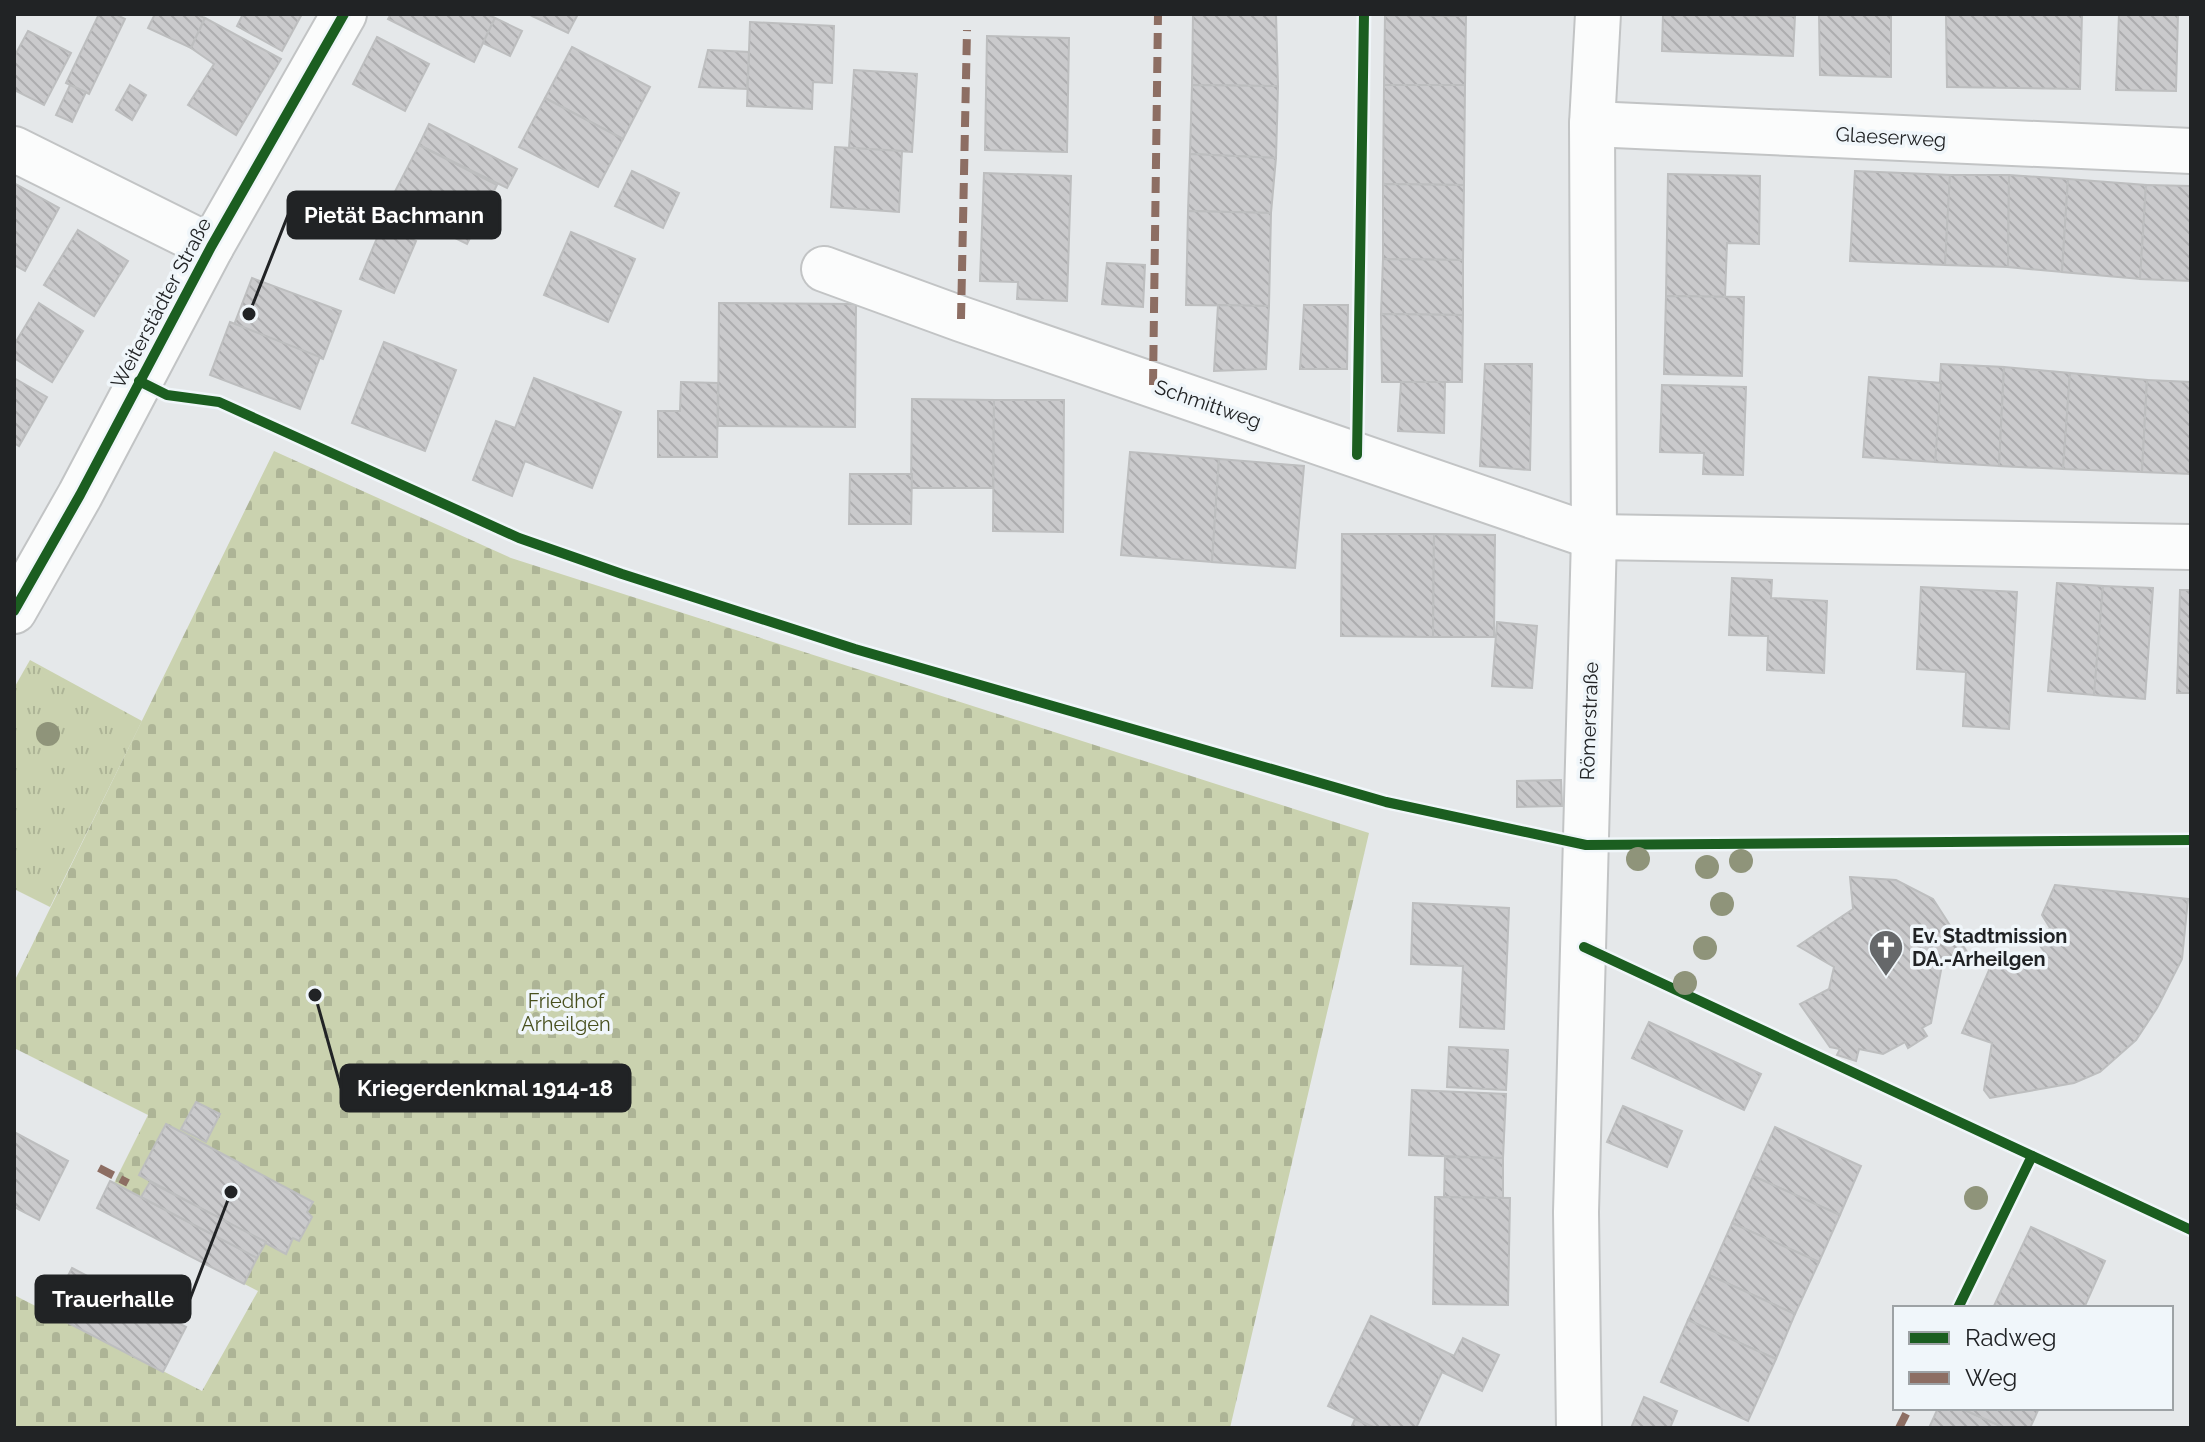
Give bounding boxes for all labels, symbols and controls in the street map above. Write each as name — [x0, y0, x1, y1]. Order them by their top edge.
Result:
street label: Glaeserweg — [1835, 122, 1947, 152]
callout: Pietät Bachmann — [288, 192, 500, 238]
text: Pietät Bachmann — [304, 202, 484, 228]
street label: Weiterstädter Straße — [106, 213, 216, 392]
street label: Schmittweg — [1152, 375, 1264, 433]
street label: Römerstraße — [1575, 661, 1603, 781]
place label: Ev. Stadtmission DA.-Arheilgen — [1912, 924, 2067, 971]
church icon: Ev. Stadtmission DA.-Arheilgen — [1867, 928, 1905, 978]
park label: Friedhof Arheilgen — [521, 989, 611, 1036]
callout: Kriegerdenkmal 1914-18 — [341, 1065, 630, 1111]
text: Kriegerdenkmal 1914-18 — [357, 1075, 613, 1101]
callout: Trauerhalle — [36, 1276, 190, 1322]
text: Trauerhalle — [52, 1286, 174, 1312]
legend — [1893, 1306, 2173, 1410]
text: Radweg — [1965, 1323, 2057, 1352]
text: Weg — [1965, 1363, 2017, 1392]

